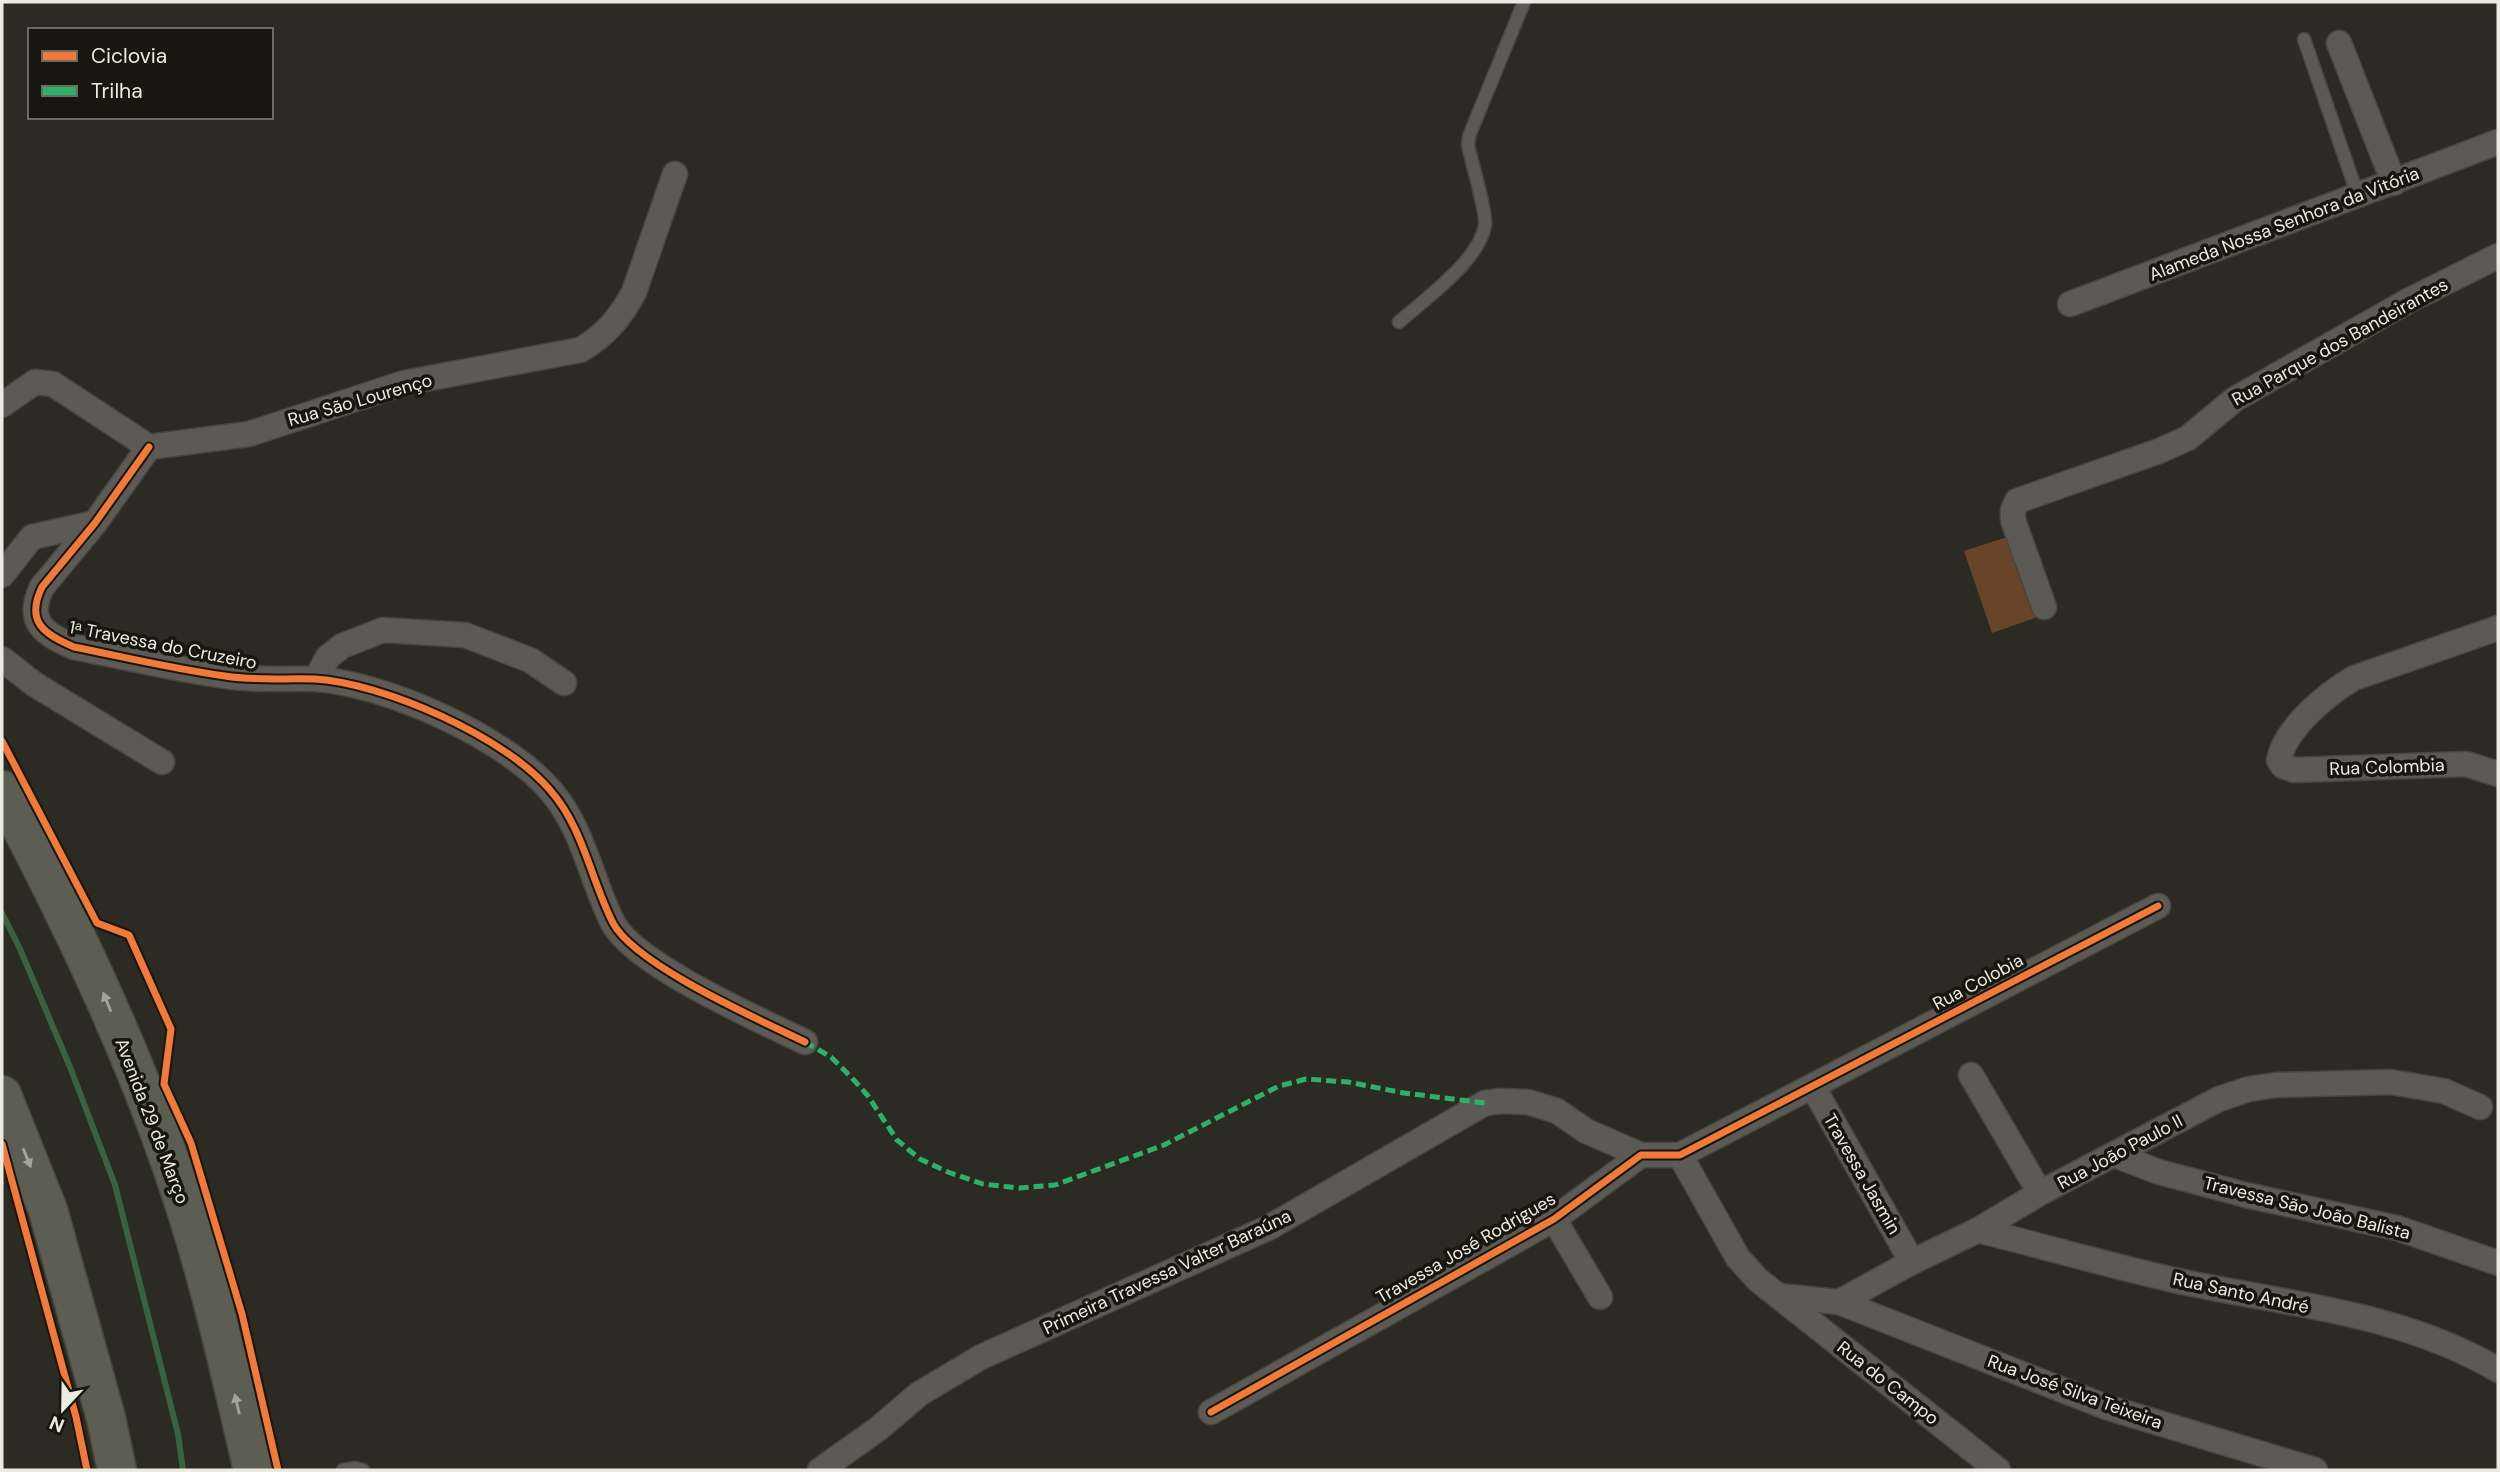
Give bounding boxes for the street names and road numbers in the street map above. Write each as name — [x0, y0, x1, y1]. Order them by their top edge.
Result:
street label: Alameda Nossa Senhora da Vitória — [2146, 161, 2422, 287]
street label: Rua Parque dos Bandeirantes — [2228, 272, 2452, 412]
street label: Rua São Lourenço — [285, 368, 435, 432]
street label: 1ᵃ Travessa do Cruzeiro — [67, 615, 259, 675]
street label: Rua Colombia — [2329, 753, 2445, 781]
street label: Rua Colobia — [1929, 948, 2027, 1016]
street label: Avenida 29 de Março — [109, 1035, 195, 1207]
street label: Travessa Jasmin — [1818, 1109, 1906, 1239]
street label: Rua João Paulo II — [2053, 1109, 2187, 1195]
street label: Travessa São João Balista — [2201, 1171, 2413, 1245]
street label: Travessa José Rodrigues — [1372, 1187, 1560, 1309]
street label: Primeira Travessa Valter Baraúna — [1039, 1204, 1295, 1340]
street label: Rua Santo André — [2171, 1267, 2311, 1319]
street label: Rua do Campo — [1832, 1336, 1944, 1430]
street label: Rua José Silva Teixeira — [1984, 1349, 2166, 1435]

